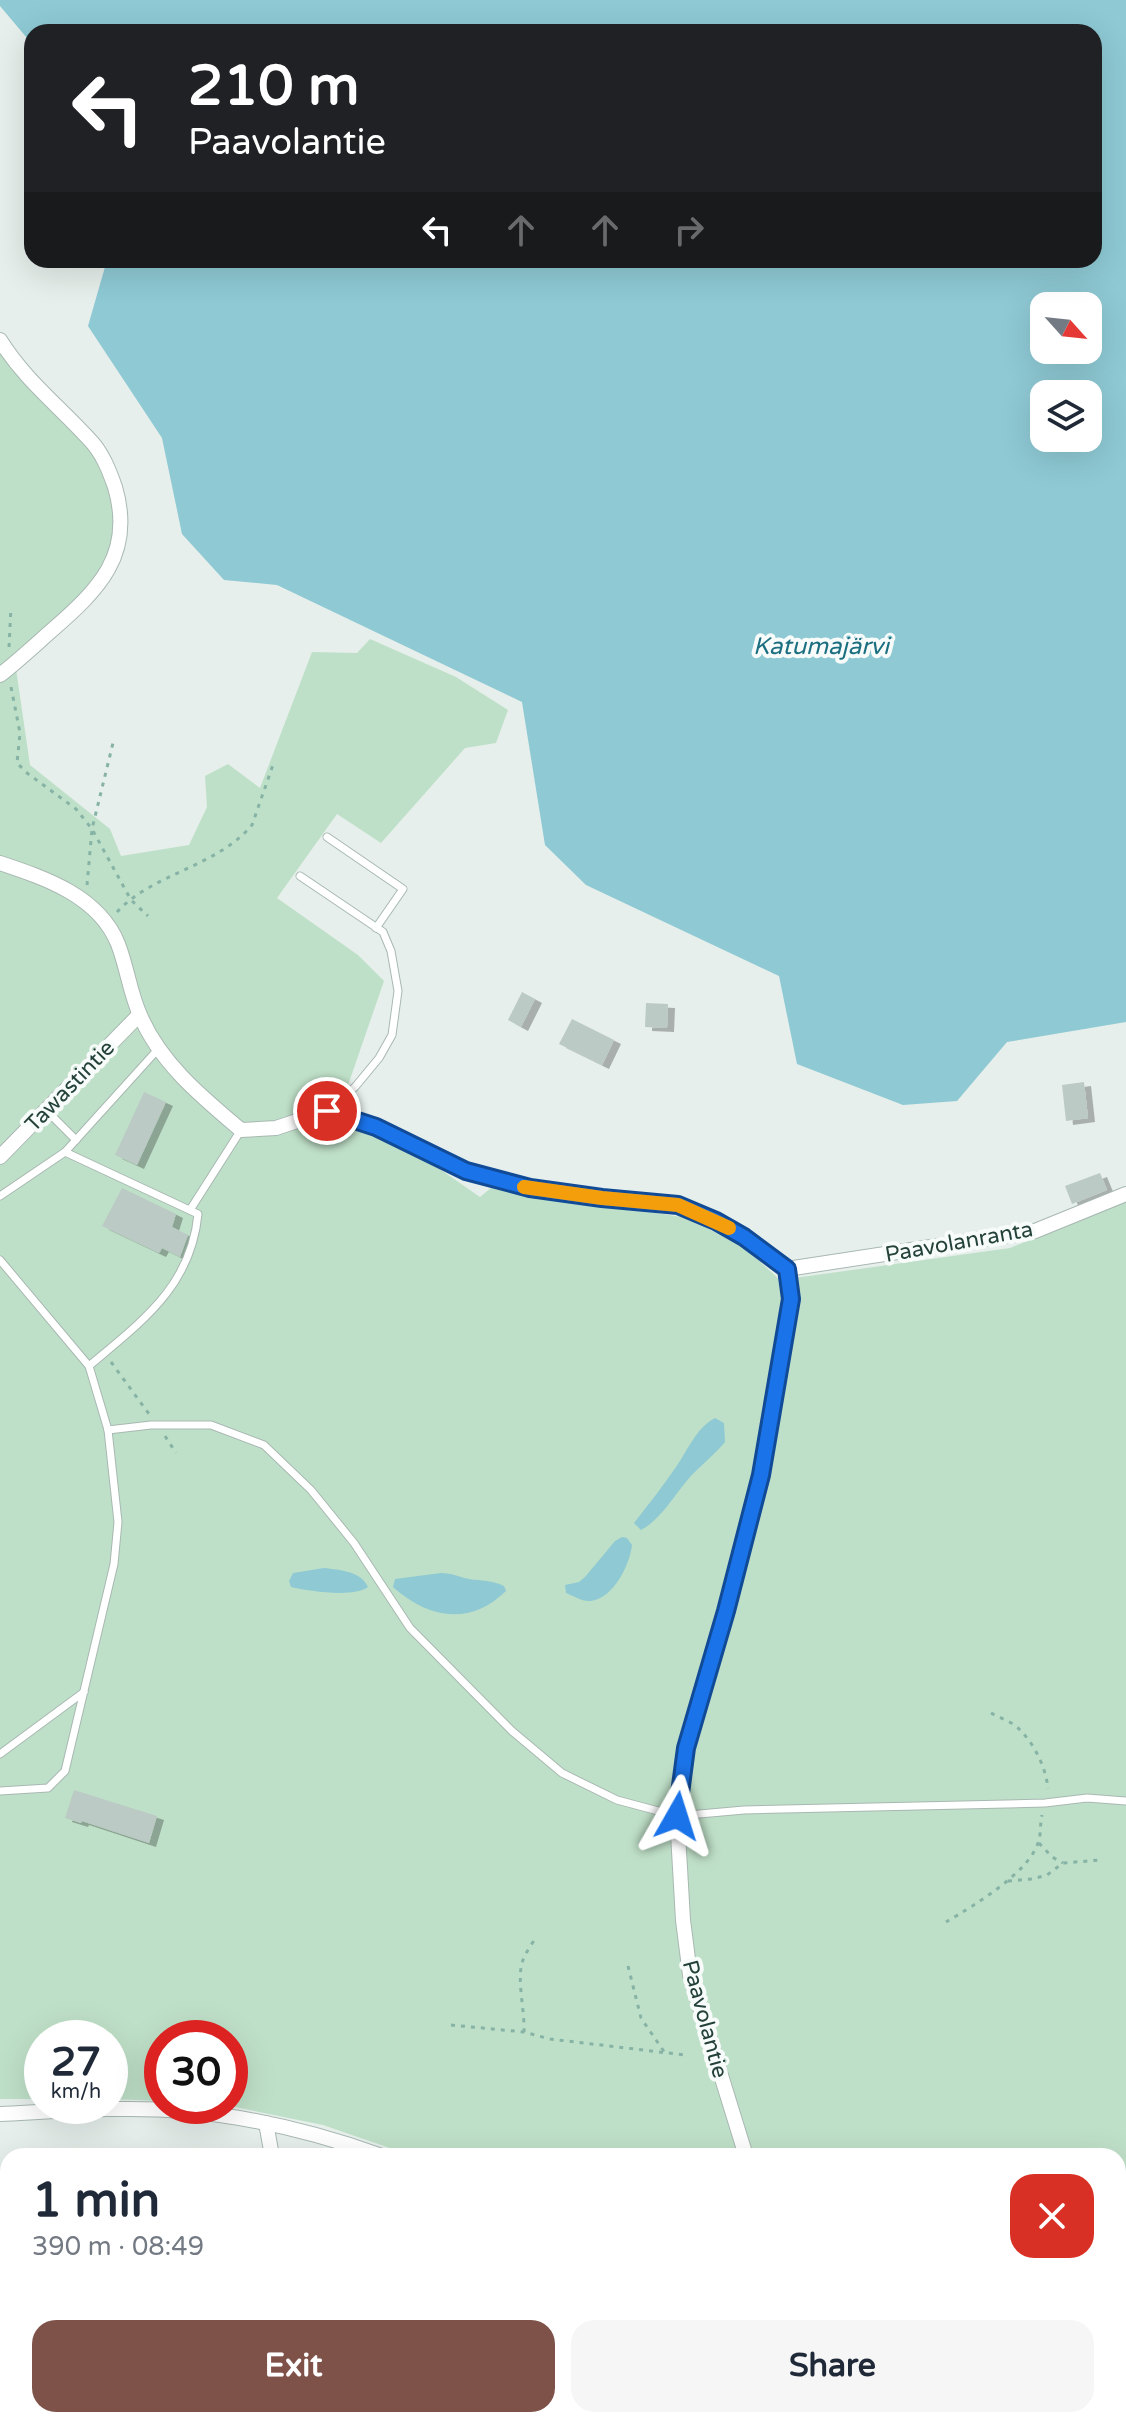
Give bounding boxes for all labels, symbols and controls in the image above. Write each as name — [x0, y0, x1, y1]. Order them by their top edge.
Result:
text: 210 m — [188, 53, 359, 120]
icon: left — [56, 56, 160, 160]
text: Paavolantie — [188, 121, 386, 164]
icon: left — [415, 208, 459, 252]
icon: ahead — [499, 208, 543, 252]
icon: ahead — [583, 208, 627, 252]
icon: right — [667, 208, 711, 252]
north arrow — [1030, 292, 1102, 364]
map controls — [1030, 292, 1102, 452]
button: layers — [1030, 380, 1102, 452]
water label: Katumajärvi — [753, 632, 892, 661]
street label: Tawastintie — [20, 1035, 120, 1137]
pin — [293, 1077, 361, 1145]
icon: arrive — [305, 1089, 349, 1133]
street label: Paavolanranta — [883, 1216, 1035, 1268]
position arrow — [635, 1774, 719, 1858]
street label: Paavolantie — [677, 1957, 733, 2081]
speed limit sign: 30 — [144, 2020, 248, 2124]
text: 27 — [51, 2038, 101, 2086]
text: km/h — [51, 2080, 101, 2104]
text: 1 min — [32, 2172, 160, 2230]
button: close — [1010, 2174, 1094, 2258]
text: 390 m · 08:49 — [32, 2231, 204, 2262]
button: Exit — [32, 2320, 555, 2412]
button: Share — [571, 2320, 1094, 2412]

